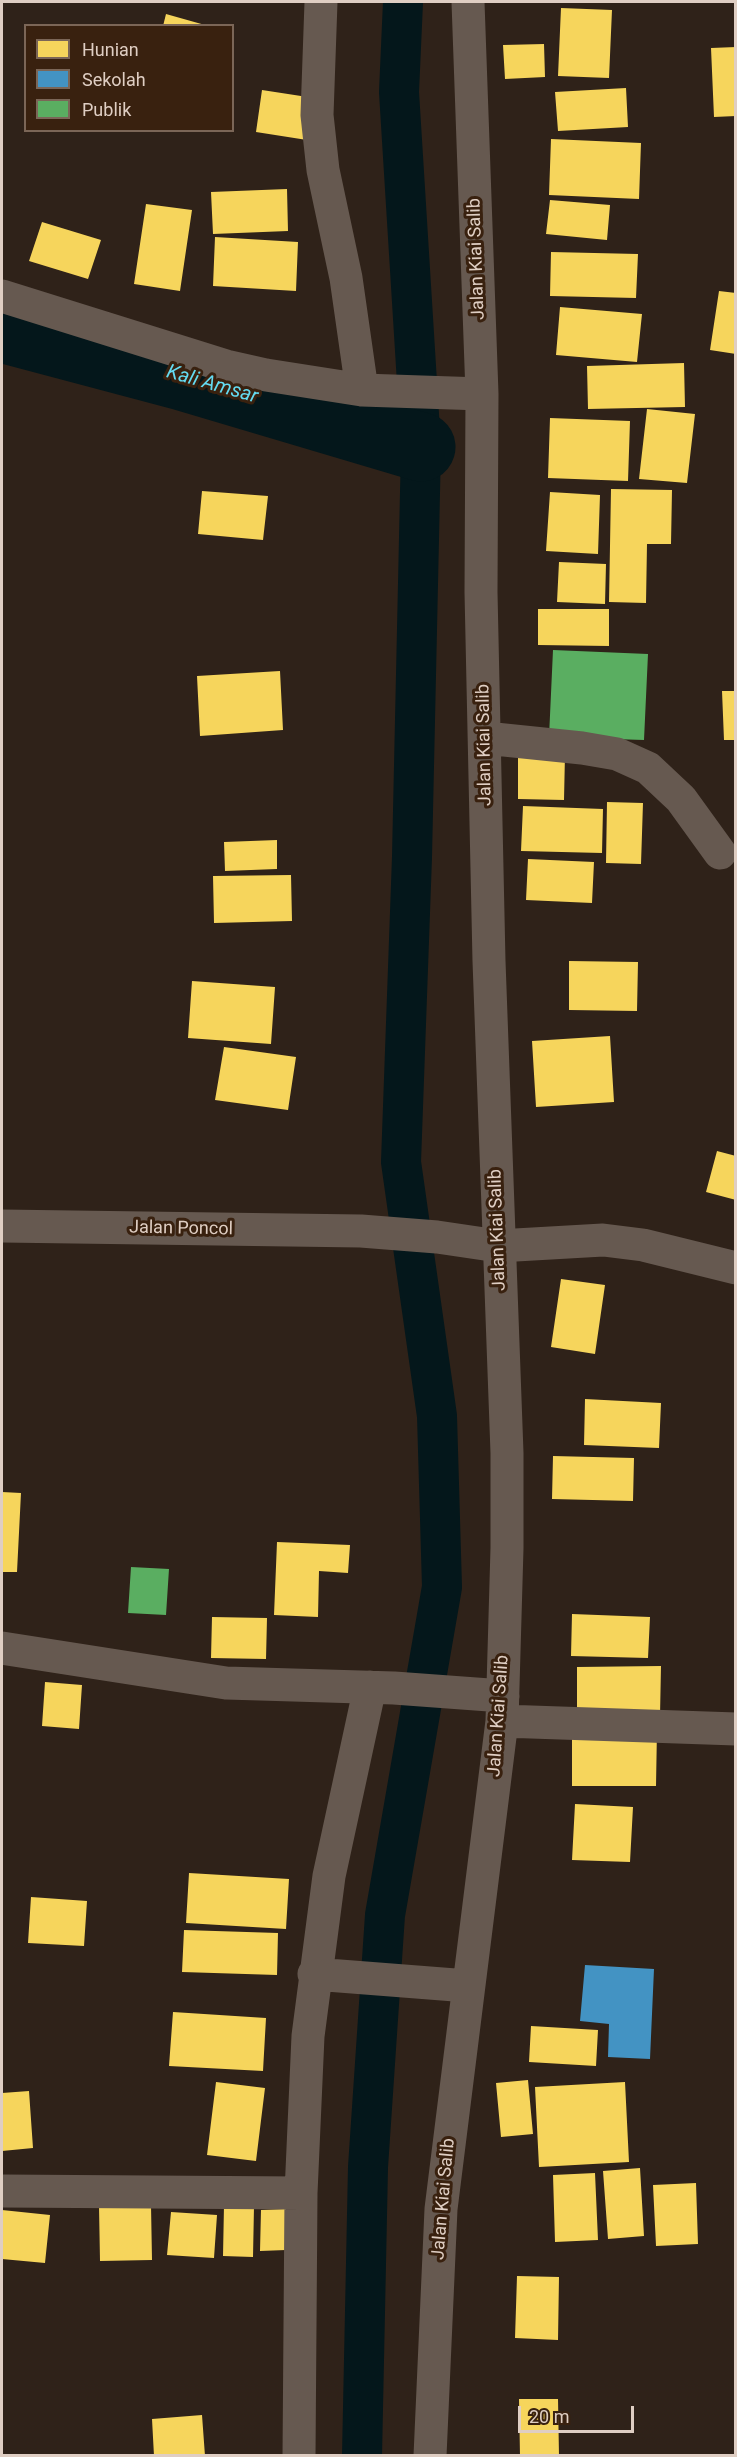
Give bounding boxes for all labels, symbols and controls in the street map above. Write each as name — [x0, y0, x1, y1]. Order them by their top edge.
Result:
legend — [24, 24, 234, 132]
text: Hunian — [82, 39, 139, 60]
text: Sekolah — [82, 69, 146, 90]
text: Publik — [82, 99, 131, 120]
street label: Jalan Kiai Salib — [464, 198, 490, 320]
water label: Kali Amsar — [164, 361, 260, 409]
street label: Jalan Kiai Salib — [473, 684, 497, 806]
street label: Jalan Kiai Salib — [485, 1169, 511, 1291]
street label: Jalan Poncol — [129, 1217, 233, 1241]
street label: Jalan Kiai Salib — [484, 1654, 514, 1778]
street label: Jalan Kiai Salib — [428, 2137, 460, 2261]
scale bar — [521, 2394, 636, 2432]
text: 20 m — [529, 2406, 569, 2427]

